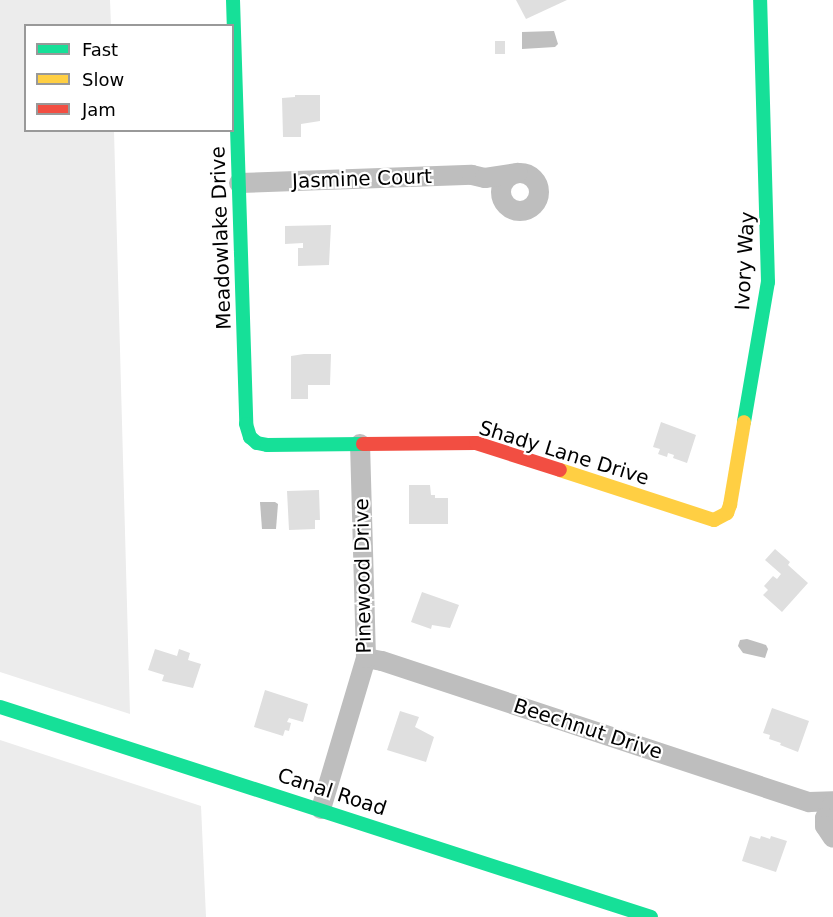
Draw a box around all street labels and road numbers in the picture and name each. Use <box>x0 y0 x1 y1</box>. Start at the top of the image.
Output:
street label: Meadowlake Drive <box>206 146 236 330</box>
street label: Jasmine Court <box>292 165 432 193</box>
street label: Ivory Way <box>730 211 760 311</box>
street label: Shady Lane Drive <box>476 416 652 490</box>
street label: Pinewood Drive <box>350 498 376 654</box>
street label: Beechnut Drive <box>511 694 665 764</box>
street label: Canal Road <box>274 763 390 821</box>

